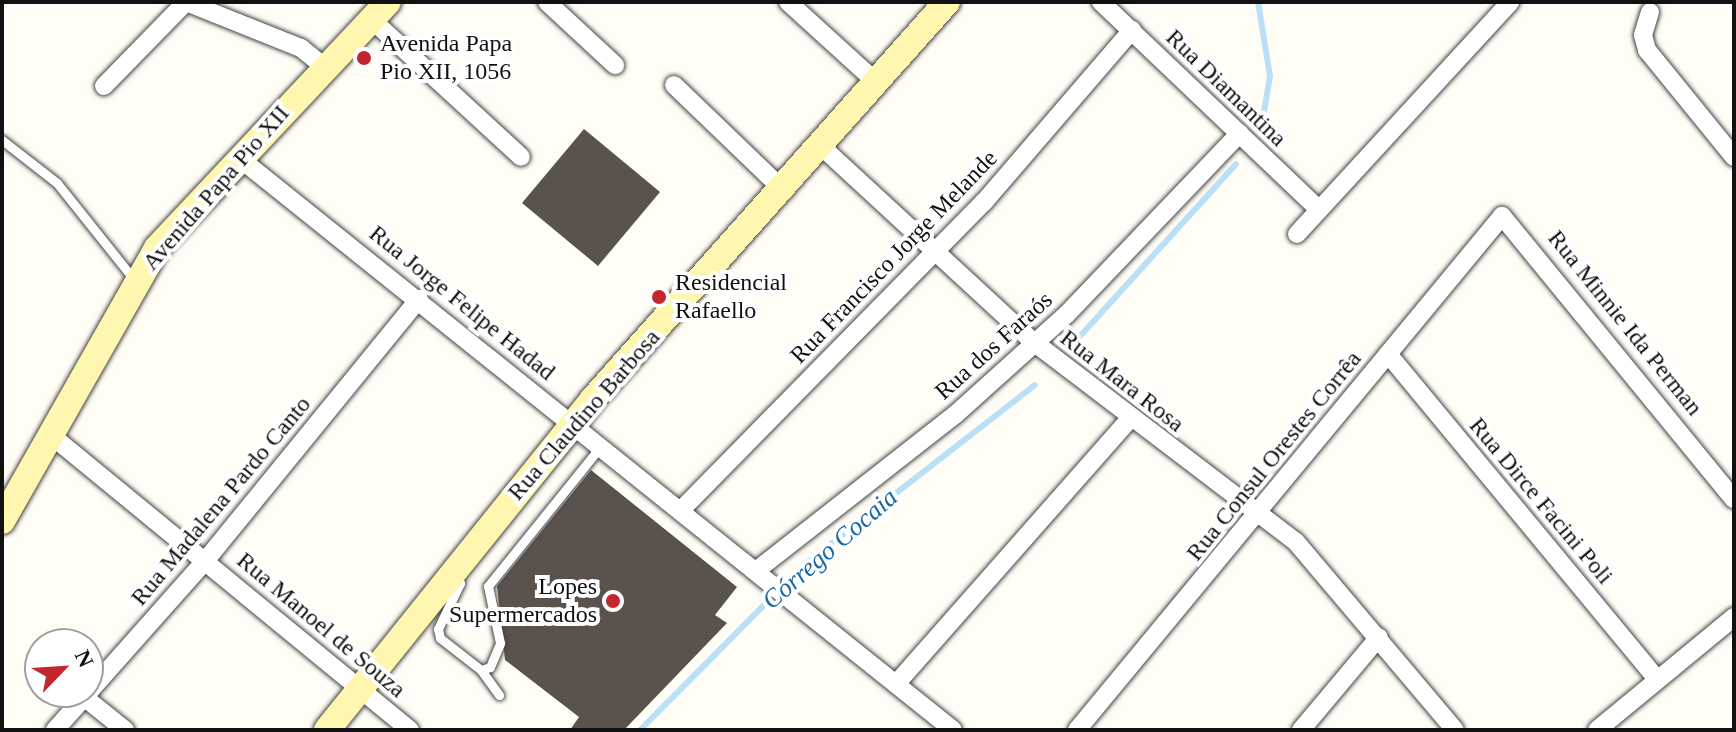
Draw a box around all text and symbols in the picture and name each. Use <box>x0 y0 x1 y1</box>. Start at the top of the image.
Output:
street label: Rua Diamantina <box>1160 23 1292 153</box>
place label: Avenida Papa Pio XII, 1056 <box>380 30 512 86</box>
marker: Avenida Papa Pio XII, 1056 <box>355 49 373 67</box>
street label: Avenida Papa Pio XII <box>136 99 296 277</box>
street label: Rua Francisco Jorge Melande <box>784 144 1004 370</box>
street label: Rua Jorge Felipe Hadad <box>363 219 561 387</box>
street label: Rua Minnie Ida Perman <box>1541 225 1709 421</box>
place label: Residencial Rafaello <box>675 269 787 325</box>
street label: Rua dos Faraós <box>929 286 1059 406</box>
marker: Residencial Rafaello <box>650 288 668 306</box>
street label: Rua Claudino Barbosa <box>502 324 666 506</box>
street label: Rua Mara Rosa <box>1054 324 1190 438</box>
street label: Rua Consul Orestes Corrêa <box>1180 345 1368 567</box>
street label: Rua Madalena Pardo Canto <box>125 390 317 612</box>
street label: Rua Dirce Facini Poli <box>1463 412 1619 590</box>
water label: Córrego Cocaia <box>756 482 904 616</box>
street label: Rua Manoel de Souza <box>231 546 411 704</box>
place label: Lopes Supermercados <box>449 573 597 629</box>
marker: Lopes Supermercados <box>604 592 622 610</box>
north arrow <box>24 628 104 708</box>
text: N <box>70 646 99 671</box>

